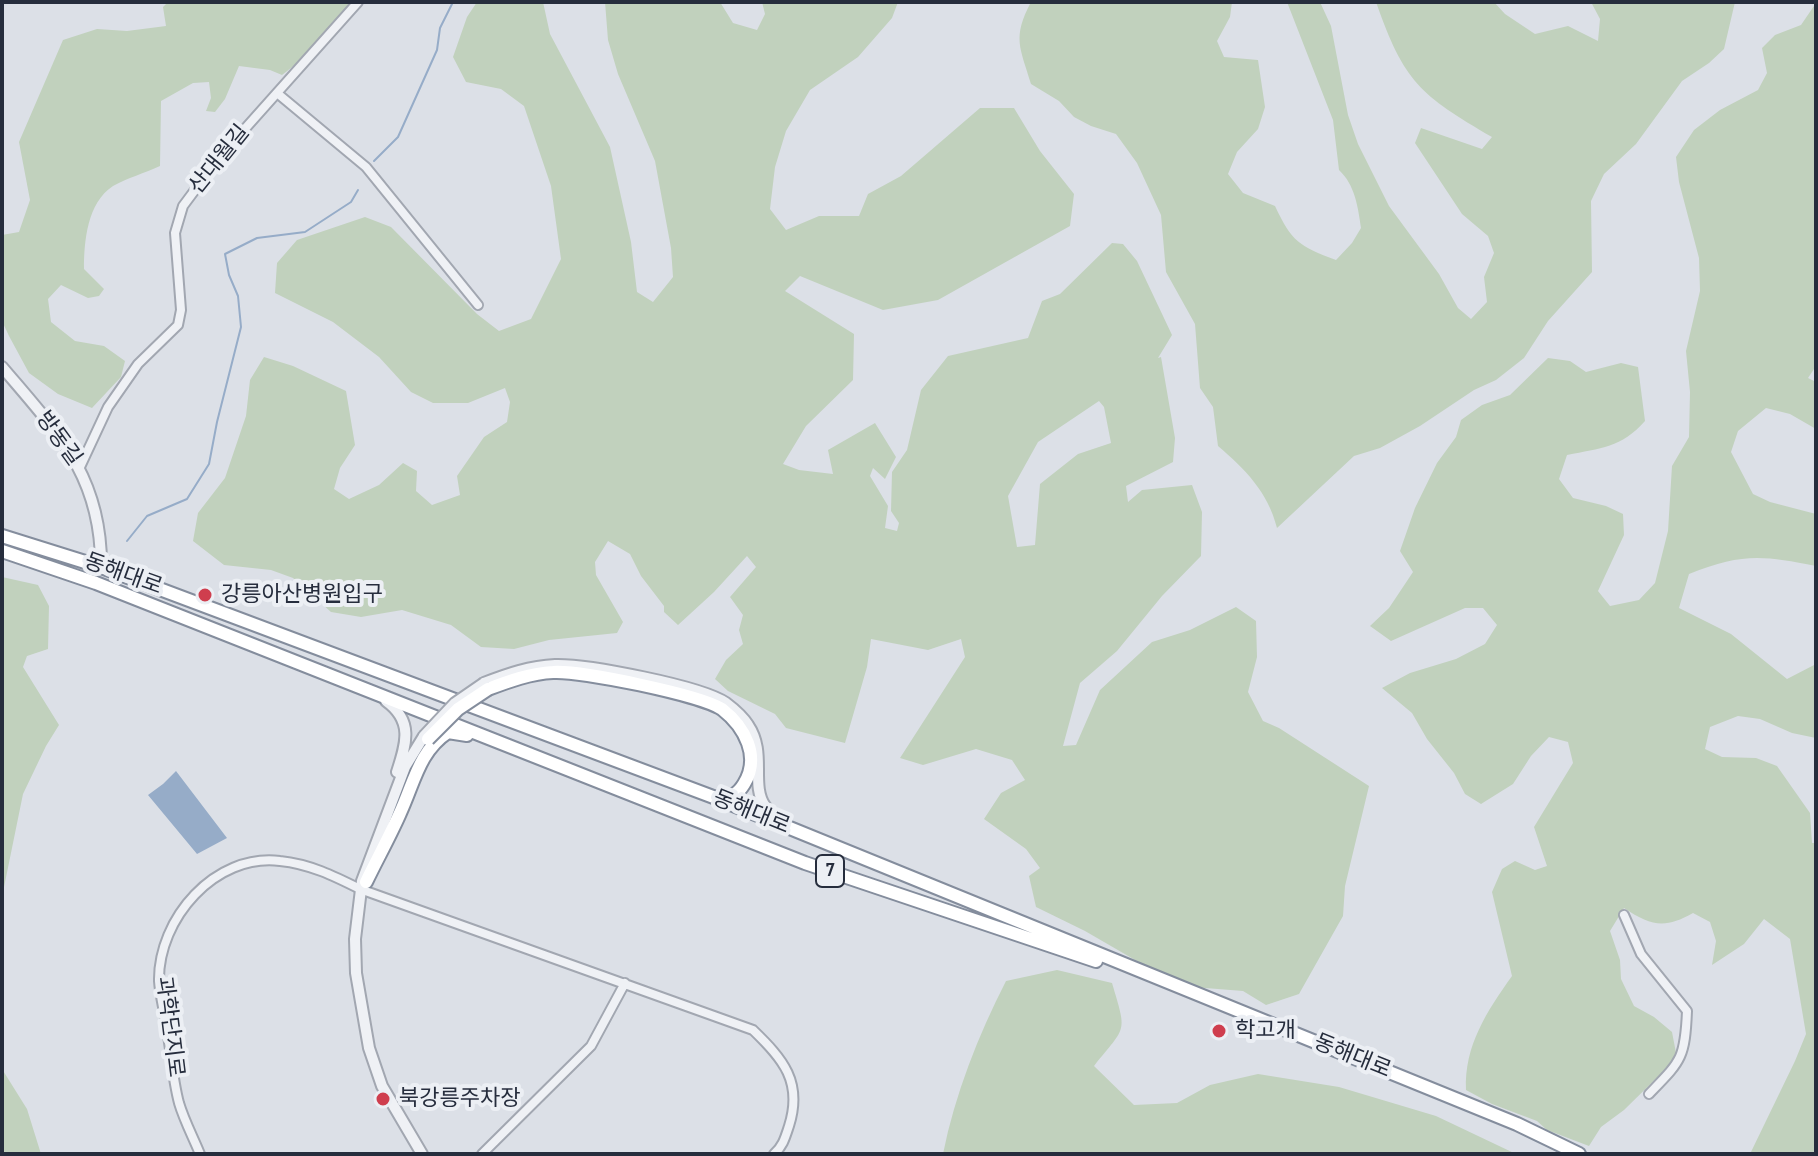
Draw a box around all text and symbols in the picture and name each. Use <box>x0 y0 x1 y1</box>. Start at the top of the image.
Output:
street label: 산대월길 <box>184 120 256 200</box>
street label: 방동길 <box>29 407 87 471</box>
street label: 동해대로 <box>80 549 166 601</box>
place label: 강릉아산병원입구 <box>221 582 383 608</box>
marker: 강릉아산병원입구 <box>196 586 214 604</box>
street label: 동해대로 <box>709 786 793 840</box>
road number: 7 <box>816 855 844 887</box>
street label: 과학단지로 <box>150 975 188 1079</box>
place label: 학고개 <box>1235 1018 1296 1044</box>
marker: 학고개 <box>1210 1022 1228 1040</box>
street label: 동해대로 <box>1310 1030 1394 1084</box>
place label: 북강릉주차장 <box>399 1086 520 1112</box>
marker: 북강릉주차장 <box>374 1090 392 1108</box>

